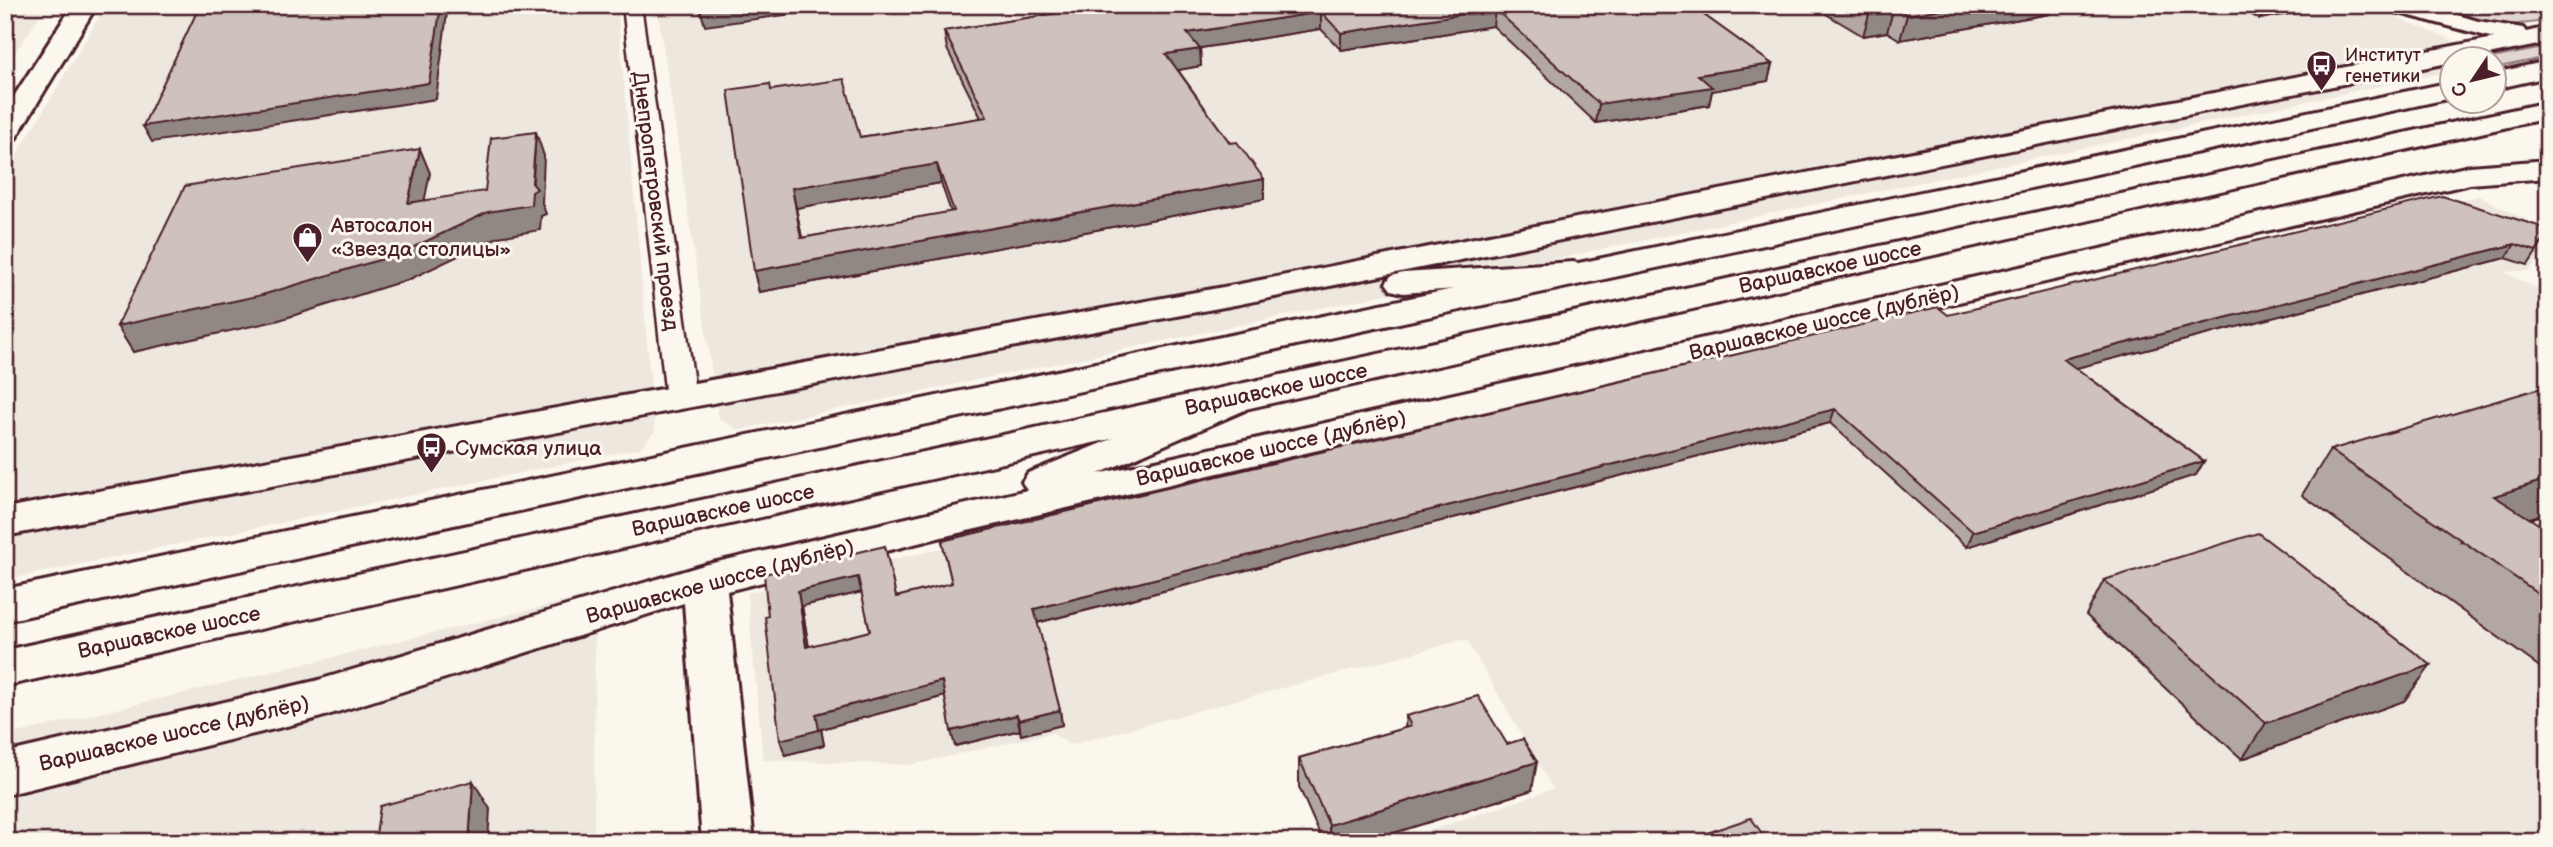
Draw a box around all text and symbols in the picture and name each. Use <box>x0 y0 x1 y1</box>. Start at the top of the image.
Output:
place label: Институт генетики <box>2345 45 2421 87</box>
north arrow <box>2438 46 2508 116</box>
bus stop icon: Институт генетики <box>2305 48 2339 92</box>
street label: Днепропетровский проезд <box>627 70 684 332</box>
text: С <box>2447 77 2474 101</box>
place label: Автосалон «Звезда столицы» <box>330 213 511 262</box>
shop icon: Автосалон «Звезда столицы» <box>291 220 325 264</box>
street label: Варшавское шоссе <box>1736 236 1924 299</box>
street label: Варшавское шоссе (дублёр) <box>1687 279 1962 366</box>
street label: Варшавское шоссе <box>1182 358 1370 421</box>
street label: Варшавское шоссе (дублёр) <box>1134 405 1409 492</box>
bus stop icon: Сумская улица <box>415 431 449 475</box>
place label: Сумская улица <box>455 436 602 461</box>
street label: Варшавское шоссе <box>629 479 817 542</box>
street label: Варшавское шоссе (дублёр) <box>583 534 857 629</box>
street label: Варшавское шоссе <box>75 601 263 664</box>
street label: Варшавское шоссе (дублёр) <box>37 690 312 777</box>

